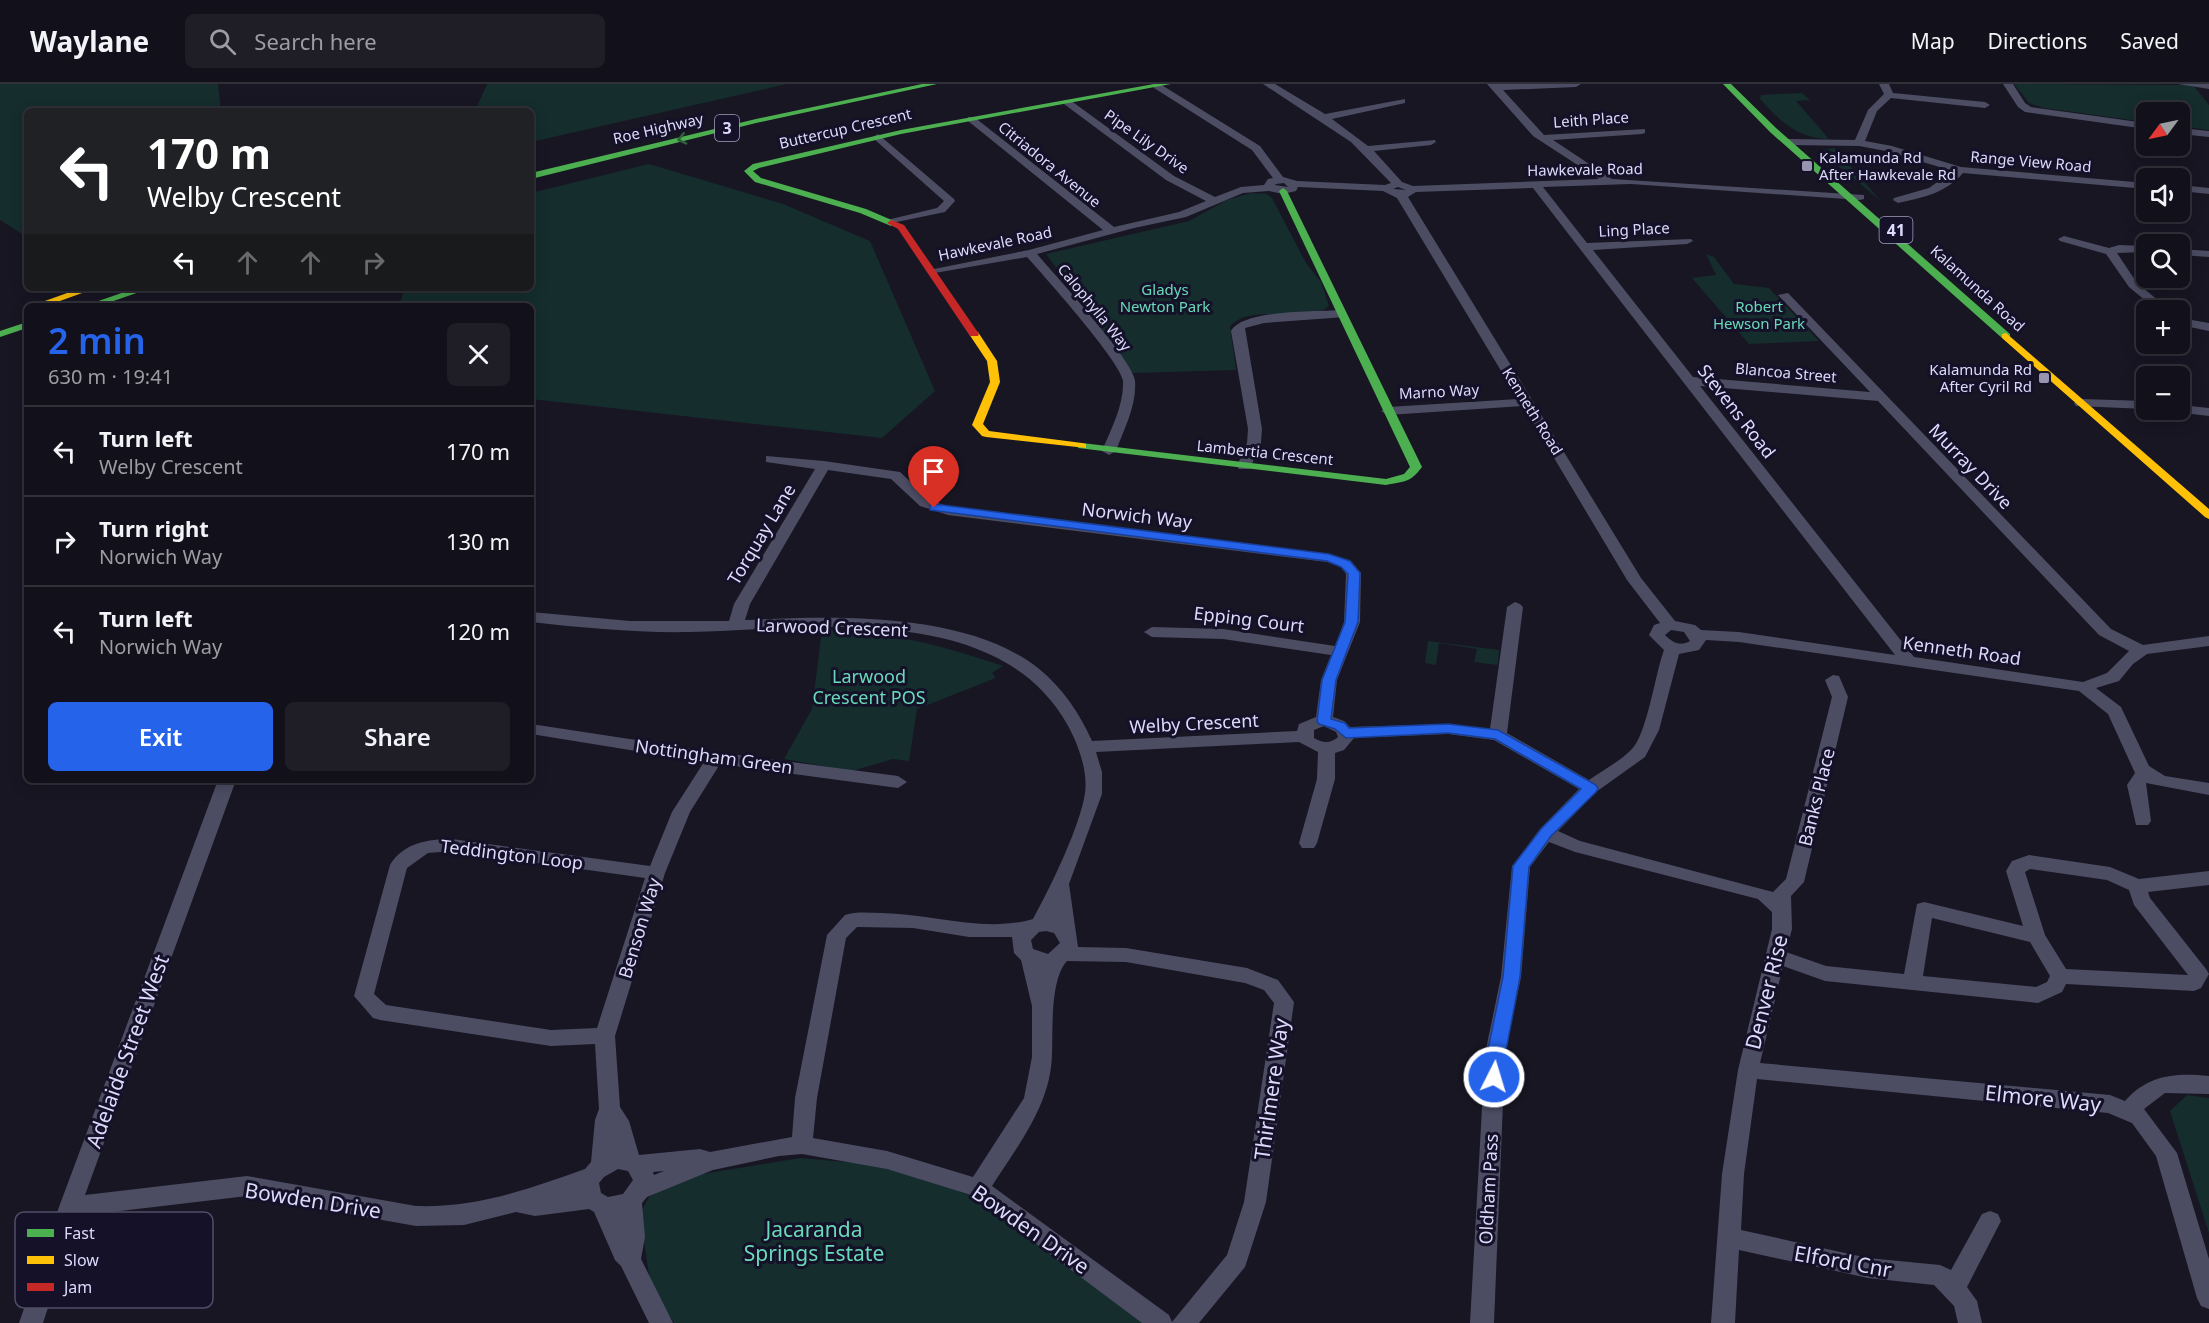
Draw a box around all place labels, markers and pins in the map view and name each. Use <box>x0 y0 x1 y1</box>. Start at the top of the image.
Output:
place label: Kalamunda Rd After Hawkevale Rd <box>1819 147 1956 184</box>
marker: Kalamunda Rd After Hawkevale Rd <box>1800 159 1814 173</box>
place label: Kalamunda Rd After Cyril Rd <box>1929 359 2032 396</box>
marker: Kalamunda Rd After Cyril Rd <box>2037 371 2051 385</box>
pin <box>908 446 959 508</box>

